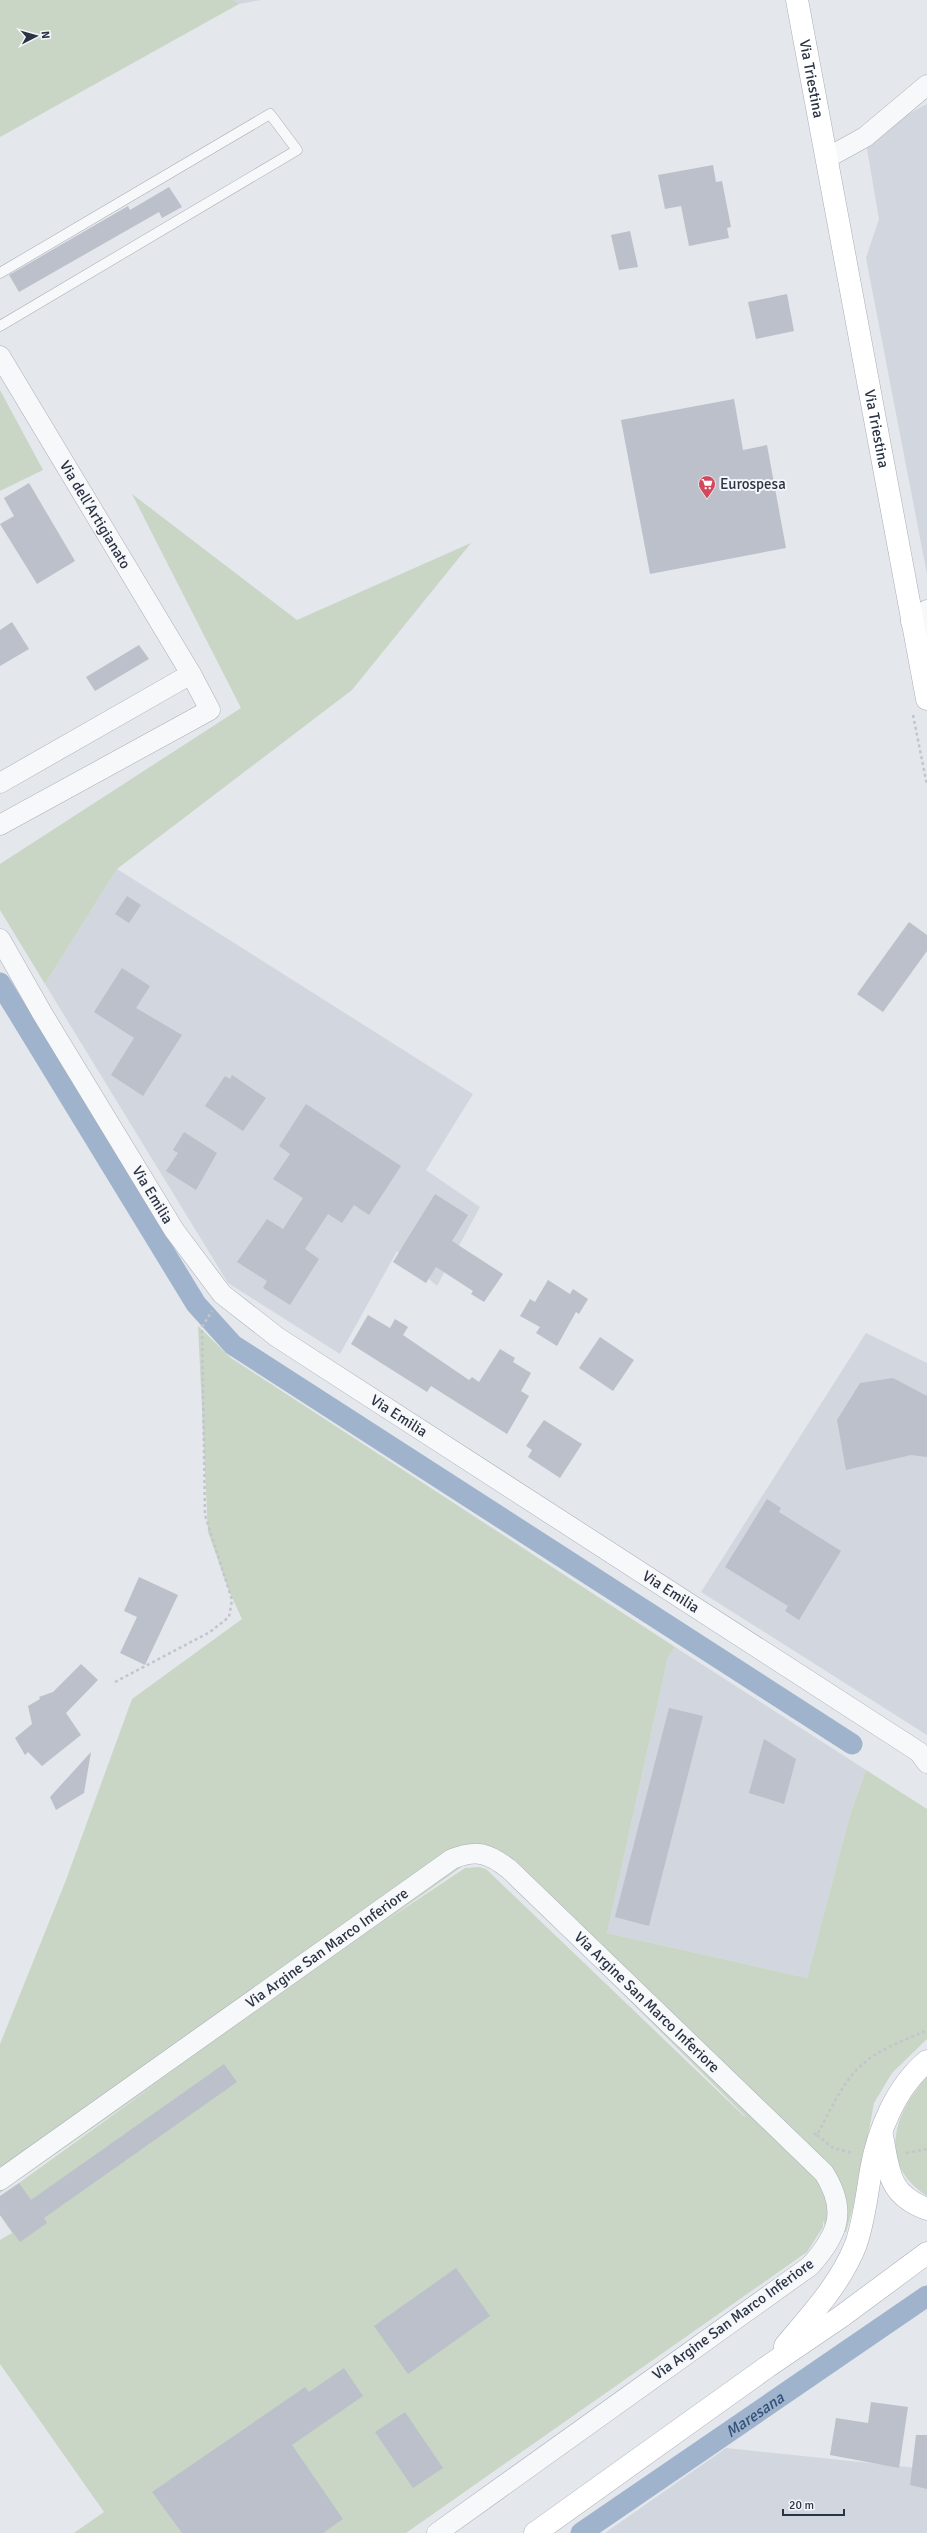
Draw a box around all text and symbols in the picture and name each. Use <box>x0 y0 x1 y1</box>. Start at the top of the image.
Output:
north arrow <box>16 16 56 56</box>
text: N <box>39 31 52 39</box>
street label: Via Triestina <box>796 38 828 119</box>
street label: Via Triestina <box>861 388 893 469</box>
street label: Via dell'Artigianato <box>56 457 135 572</box>
supermarket icon: Eurospesa <box>697 474 717 499</box>
place label: Eurospesa <box>720 475 786 493</box>
street label: Via Emilia <box>128 1163 177 1227</box>
street label: Via Emilia <box>367 1391 431 1441</box>
street label: Via Emilia <box>639 1567 703 1617</box>
street label: Via Argine San Marco Inferiore <box>242 1884 412 2012</box>
street label: Via Argine San Marco Inferiore <box>571 1928 723 2076</box>
street label: Via Argine San Marco Inferiore <box>649 2254 817 2384</box>
water label: Maresana <box>722 2388 789 2442</box>
scale bar <box>783 2491 844 2517</box>
text: 20 m <box>789 2498 814 2513</box>

